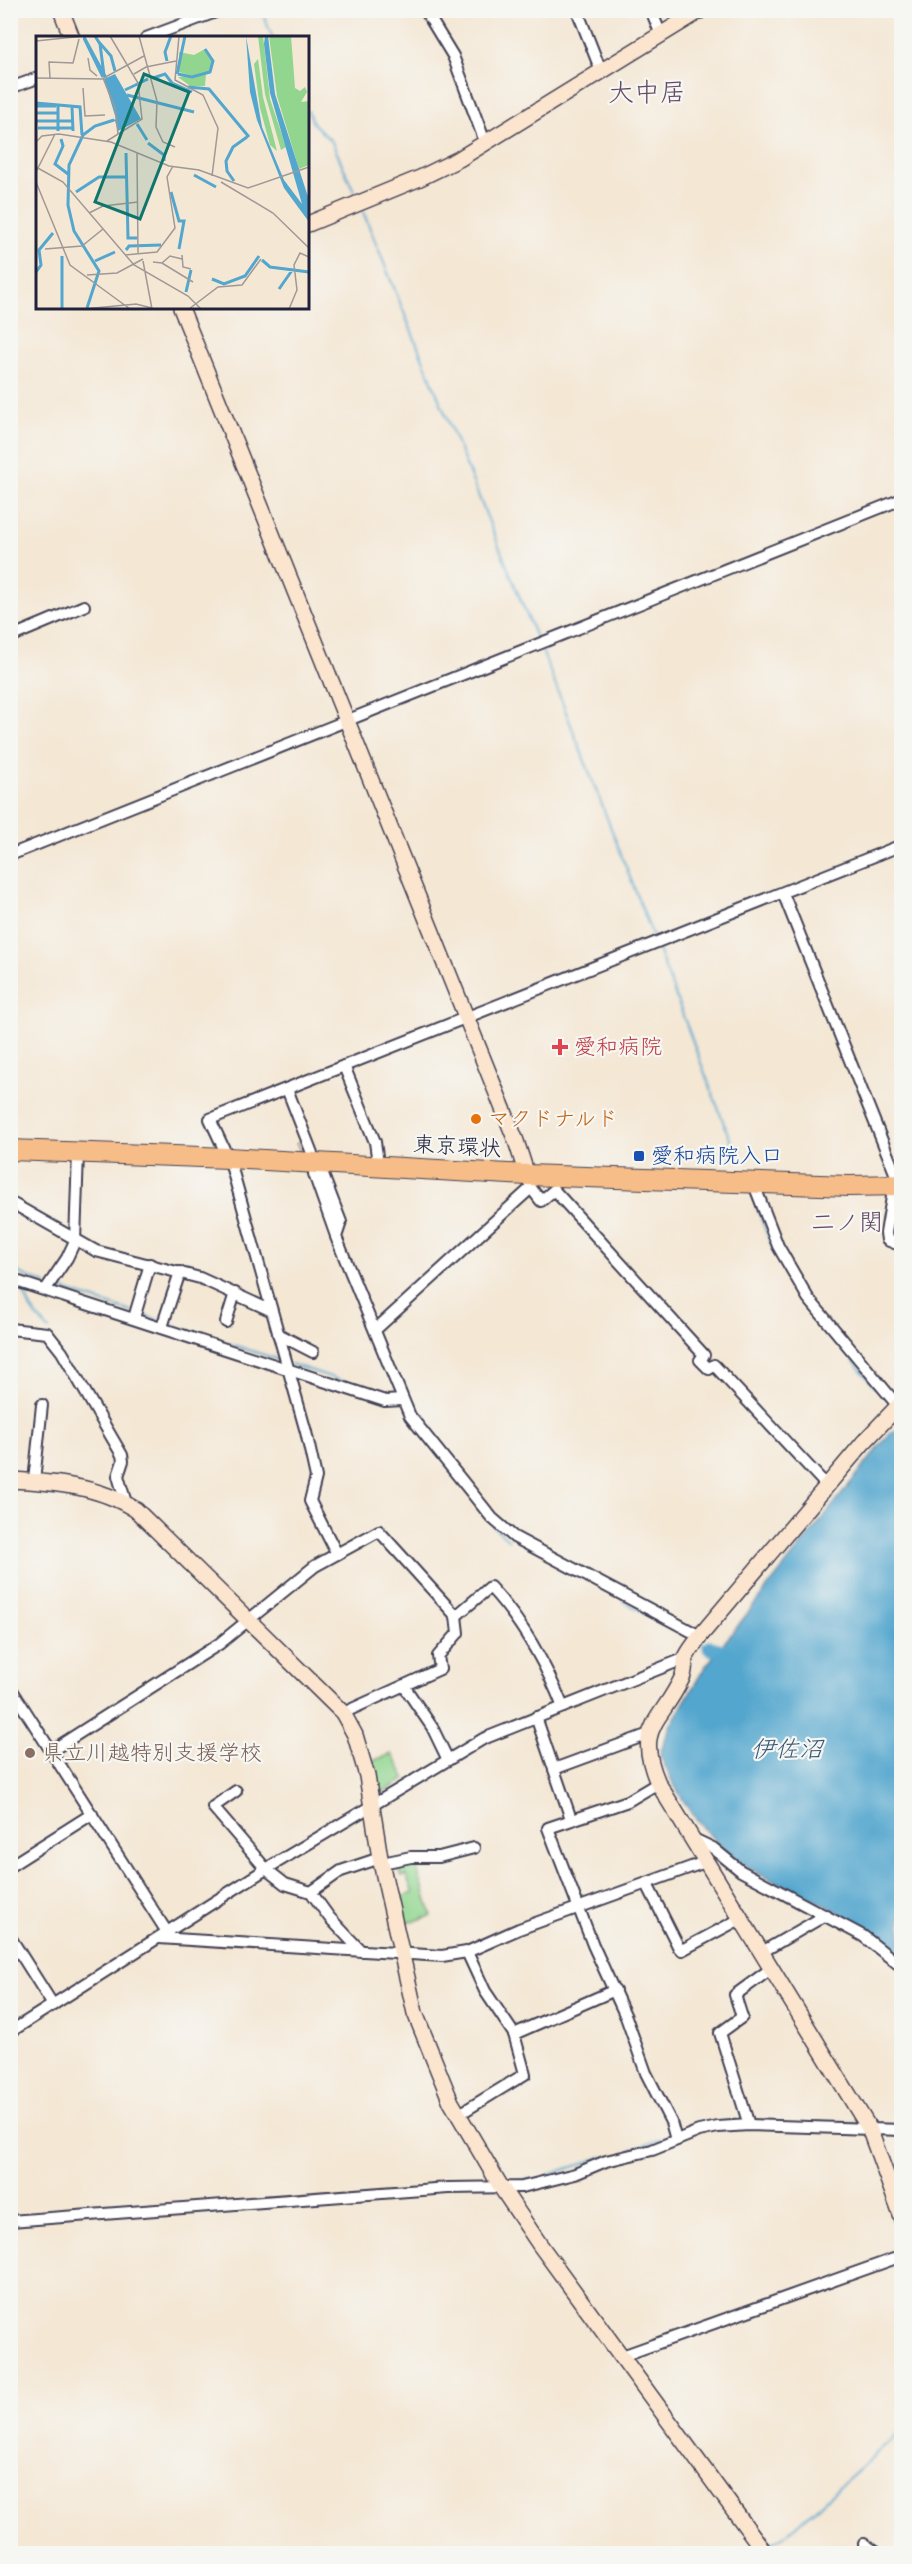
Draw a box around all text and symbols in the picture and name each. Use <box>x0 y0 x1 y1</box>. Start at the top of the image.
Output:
inset map <box>36 36 309 309</box>
district label: 大中居 <box>608 75 686 111</box>
place label: 愛和病院 <box>574 1032 662 1063</box>
marker: 愛和病院 <box>551 1038 569 1056</box>
place label: マクドナルド <box>488 1104 618 1135</box>
marker: マクドナルド <box>469 1112 483 1126</box>
street label: 東京環状 <box>412 1129 502 1165</box>
place label: 愛和病院入口 <box>651 1141 783 1172</box>
marker: 愛和病院入口 <box>632 1149 646 1163</box>
district label: 二ノ関 <box>811 1206 883 1240</box>
water label: 伊佐沼 <box>751 1733 825 1767</box>
place label: 県立川越特別支援学校 <box>42 1738 262 1769</box>
marker: 県立川越特別支援学校 <box>23 1746 37 1760</box>

